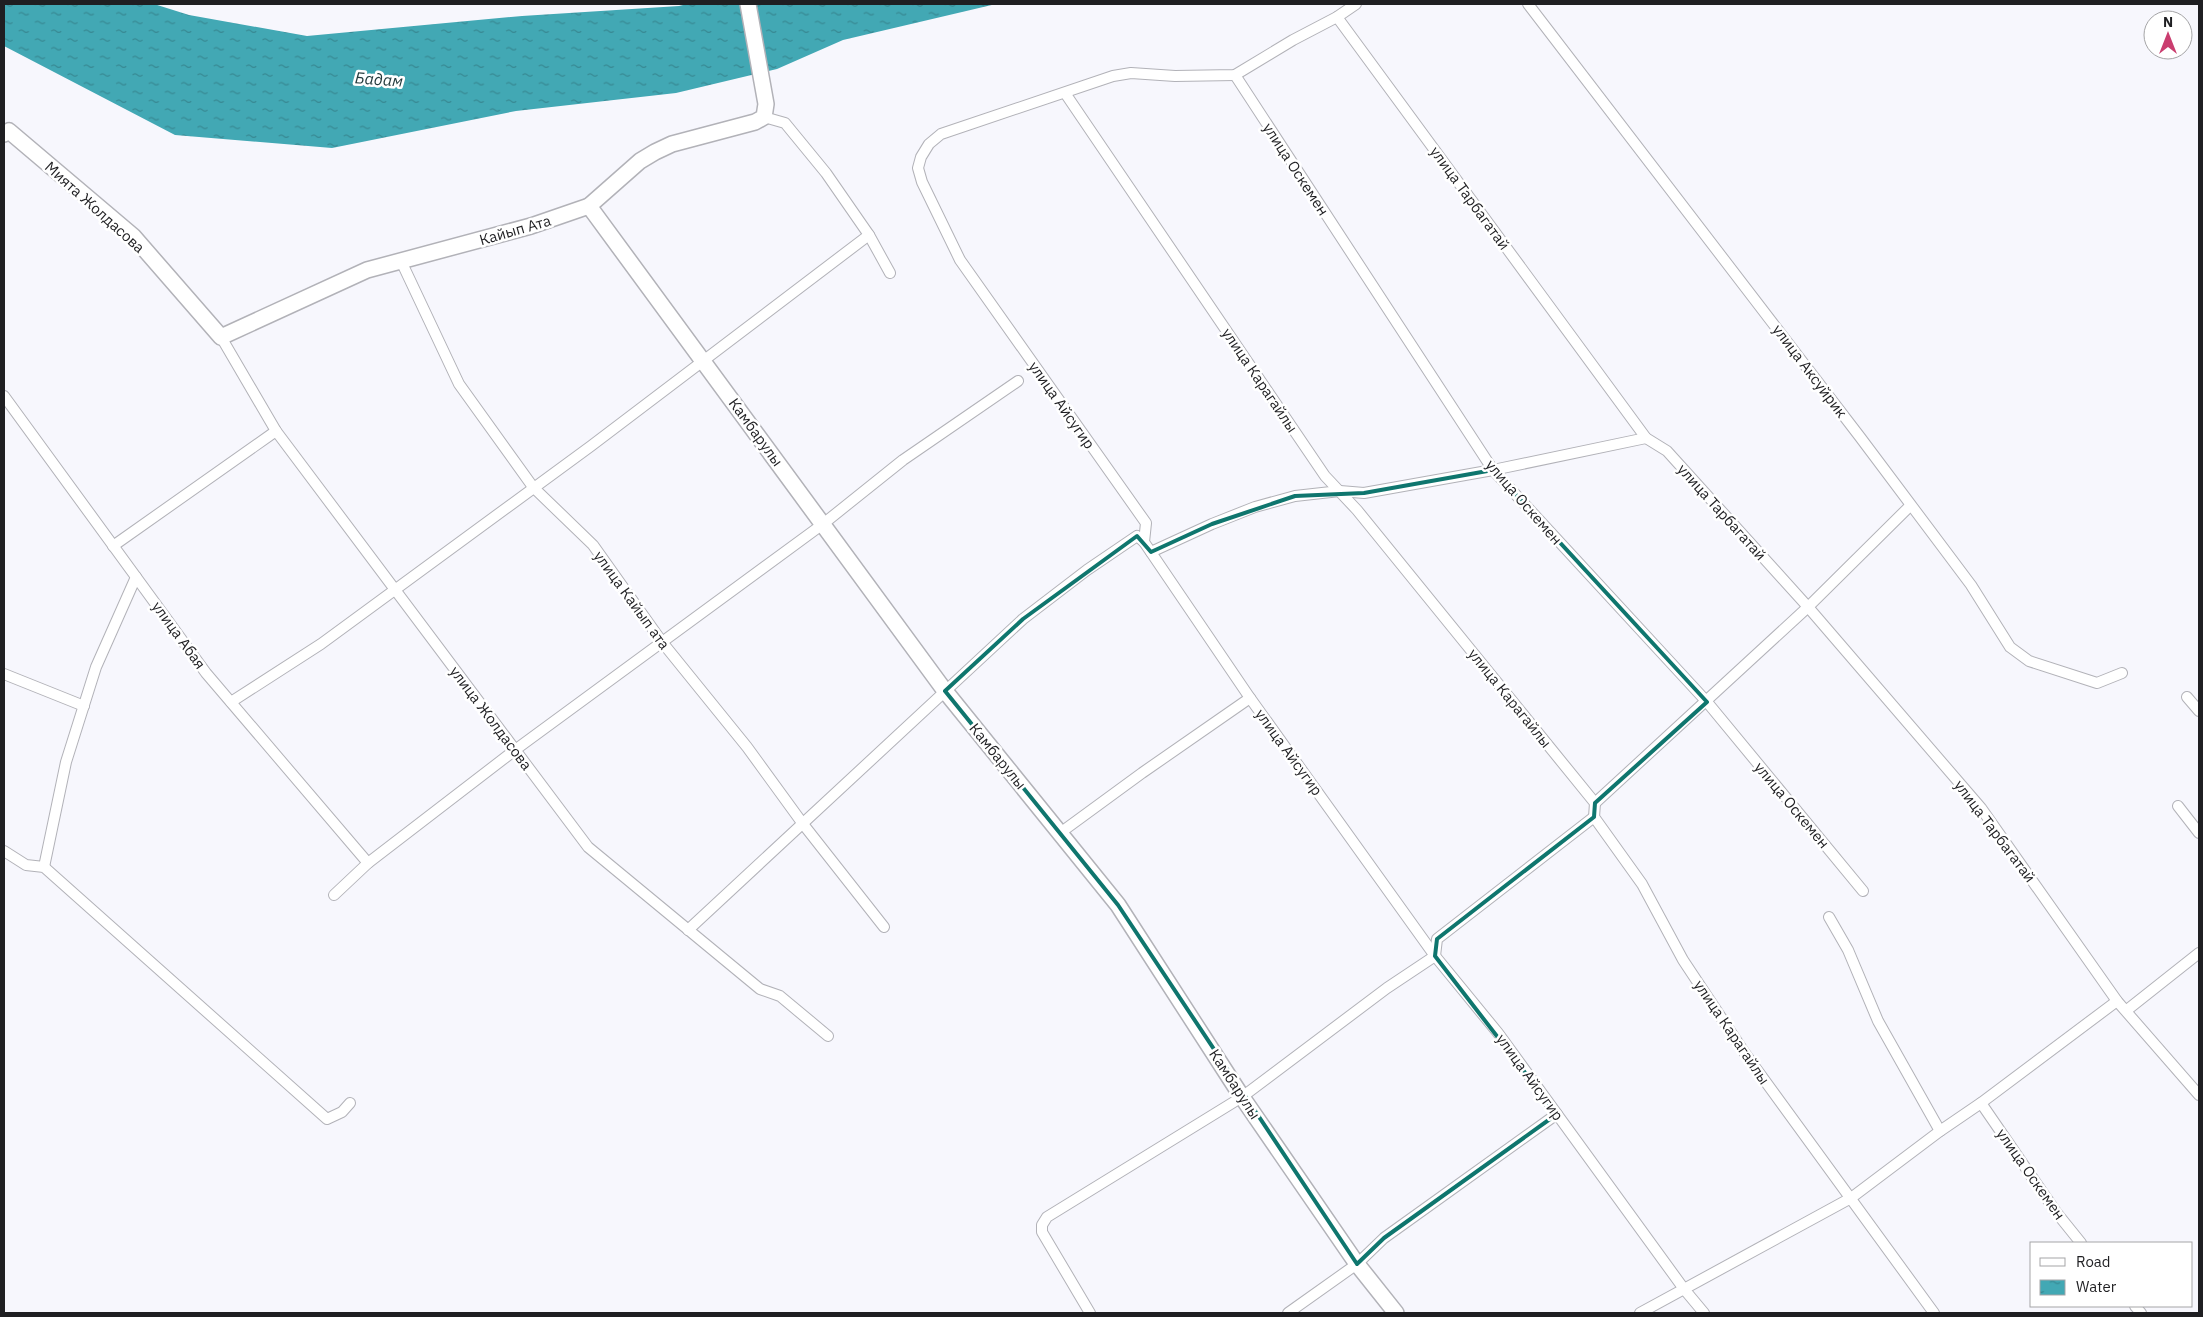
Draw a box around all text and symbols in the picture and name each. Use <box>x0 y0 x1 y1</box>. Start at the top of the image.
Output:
north arrow <box>2143 10 2193 60</box>
text: N <box>2163 13 2173 31</box>
water label: Бадам <box>354 67 404 91</box>
street label: улица Оскемен <box>1259 119 1333 219</box>
street label: улица Тарбагатай <box>1426 142 1514 254</box>
street label: Мията Жолдасова <box>41 157 149 257</box>
street label: Кайып Ата <box>477 211 553 249</box>
street label: улица Аксуйрик <box>1769 320 1851 422</box>
street label: улица Карагайлы <box>1218 324 1302 436</box>
street label: улица Айсугир <box>1025 358 1099 452</box>
street label: Камбарулы <box>725 394 787 470</box>
street label: улица Оскемен <box>1482 455 1566 549</box>
street label: улица Тарбагатай <box>1674 460 1770 564</box>
street label: улица Кайып ата <box>590 547 674 653</box>
street label: улица Абая <box>148 597 210 673</box>
street label: улица Карагайлы <box>1464 645 1556 751</box>
street label: улица Жолдасова <box>446 662 536 774</box>
street label: улица Айсугир <box>1251 705 1327 799</box>
street label: Камбарулы <box>965 719 1031 793</box>
street label: улица Оскемен <box>1750 758 1834 852</box>
street label: улица Тарбагатай <box>1950 776 2040 886</box>
street label: улица Карагайлы <box>1690 976 1774 1088</box>
street label: улица Айсугир <box>1492 1030 1568 1124</box>
street label: Камбарулы <box>1205 1045 1265 1123</box>
street label: улица Оскемен <box>1993 1125 2069 1223</box>
legend <box>2030 1242 2193 1307</box>
text: Road <box>2076 1252 2111 1271</box>
text: Water <box>2076 1277 2117 1296</box>

